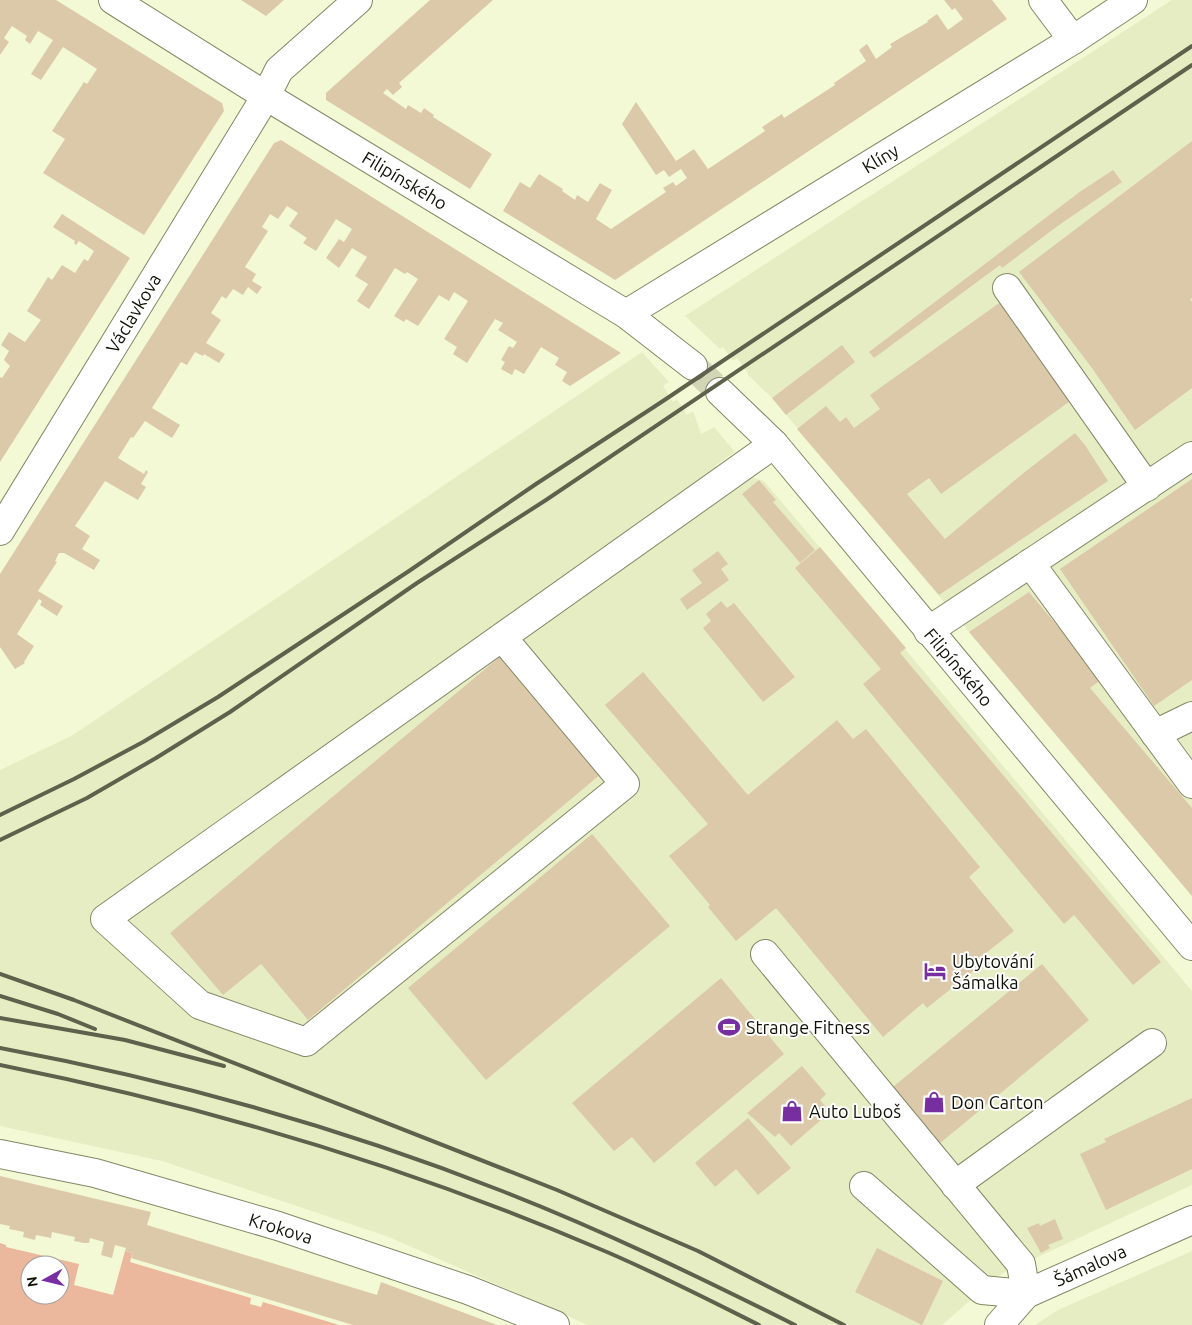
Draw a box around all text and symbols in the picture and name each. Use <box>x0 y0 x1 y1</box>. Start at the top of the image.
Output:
street label: Klíny <box>858 139 902 177</box>
street label: Filipínského <box>359 147 451 213</box>
street label: Václavkova <box>102 270 164 356</box>
street label: Filipínského <box>921 624 997 710</box>
place label: Ubytování Šámalka <box>952 951 1034 992</box>
hotel icon: Ubytování Šámalka <box>922 958 948 984</box>
sports icon: Strange Fitness <box>716 1014 742 1040</box>
place label: Strange Fitness <box>746 1017 870 1037</box>
shop icon: Don Carton <box>921 1089 947 1115</box>
place label: Don Carton <box>951 1092 1044 1112</box>
shop icon: Auto Luboš <box>779 1098 805 1124</box>
place label: Auto Luboš <box>809 1101 901 1121</box>
street label: Krokova <box>247 1209 315 1247</box>
street label: Šámalova <box>1050 1239 1129 1290</box>
north arrow <box>20 1255 70 1305</box>
text: N <box>23 1276 41 1288</box>

